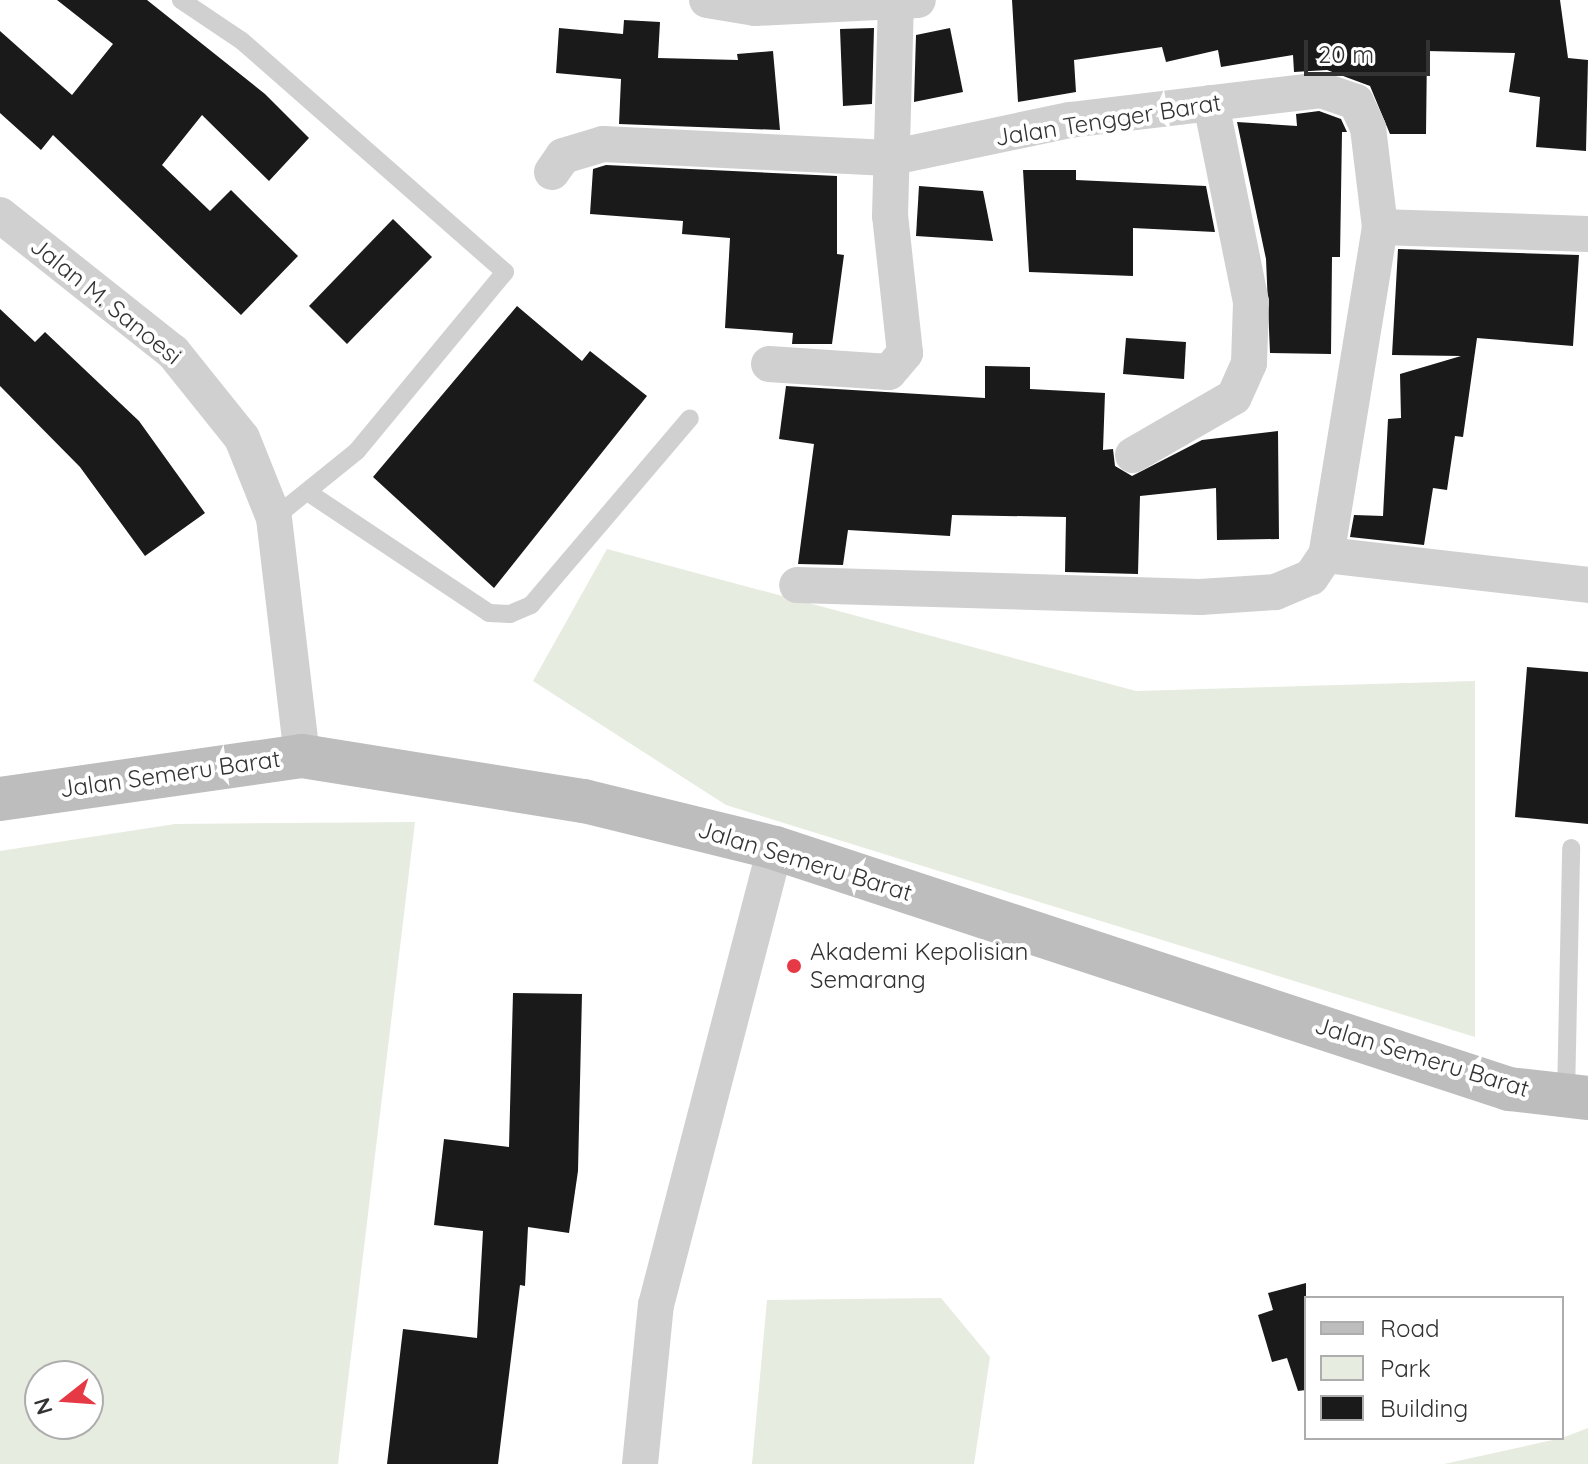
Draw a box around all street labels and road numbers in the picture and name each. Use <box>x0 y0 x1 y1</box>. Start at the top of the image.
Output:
street label: Jalan Tengger Barat <box>993 88 1223 152</box>
street label: Jalan M. Sanoesi <box>25 231 187 371</box>
street label: Jalan Semeru Barat <box>58 744 282 804</box>
street label: Jalan Semeru Barat <box>694 815 916 907</box>
street label: Jalan Semeru Barat <box>1311 1011 1533 1103</box>

